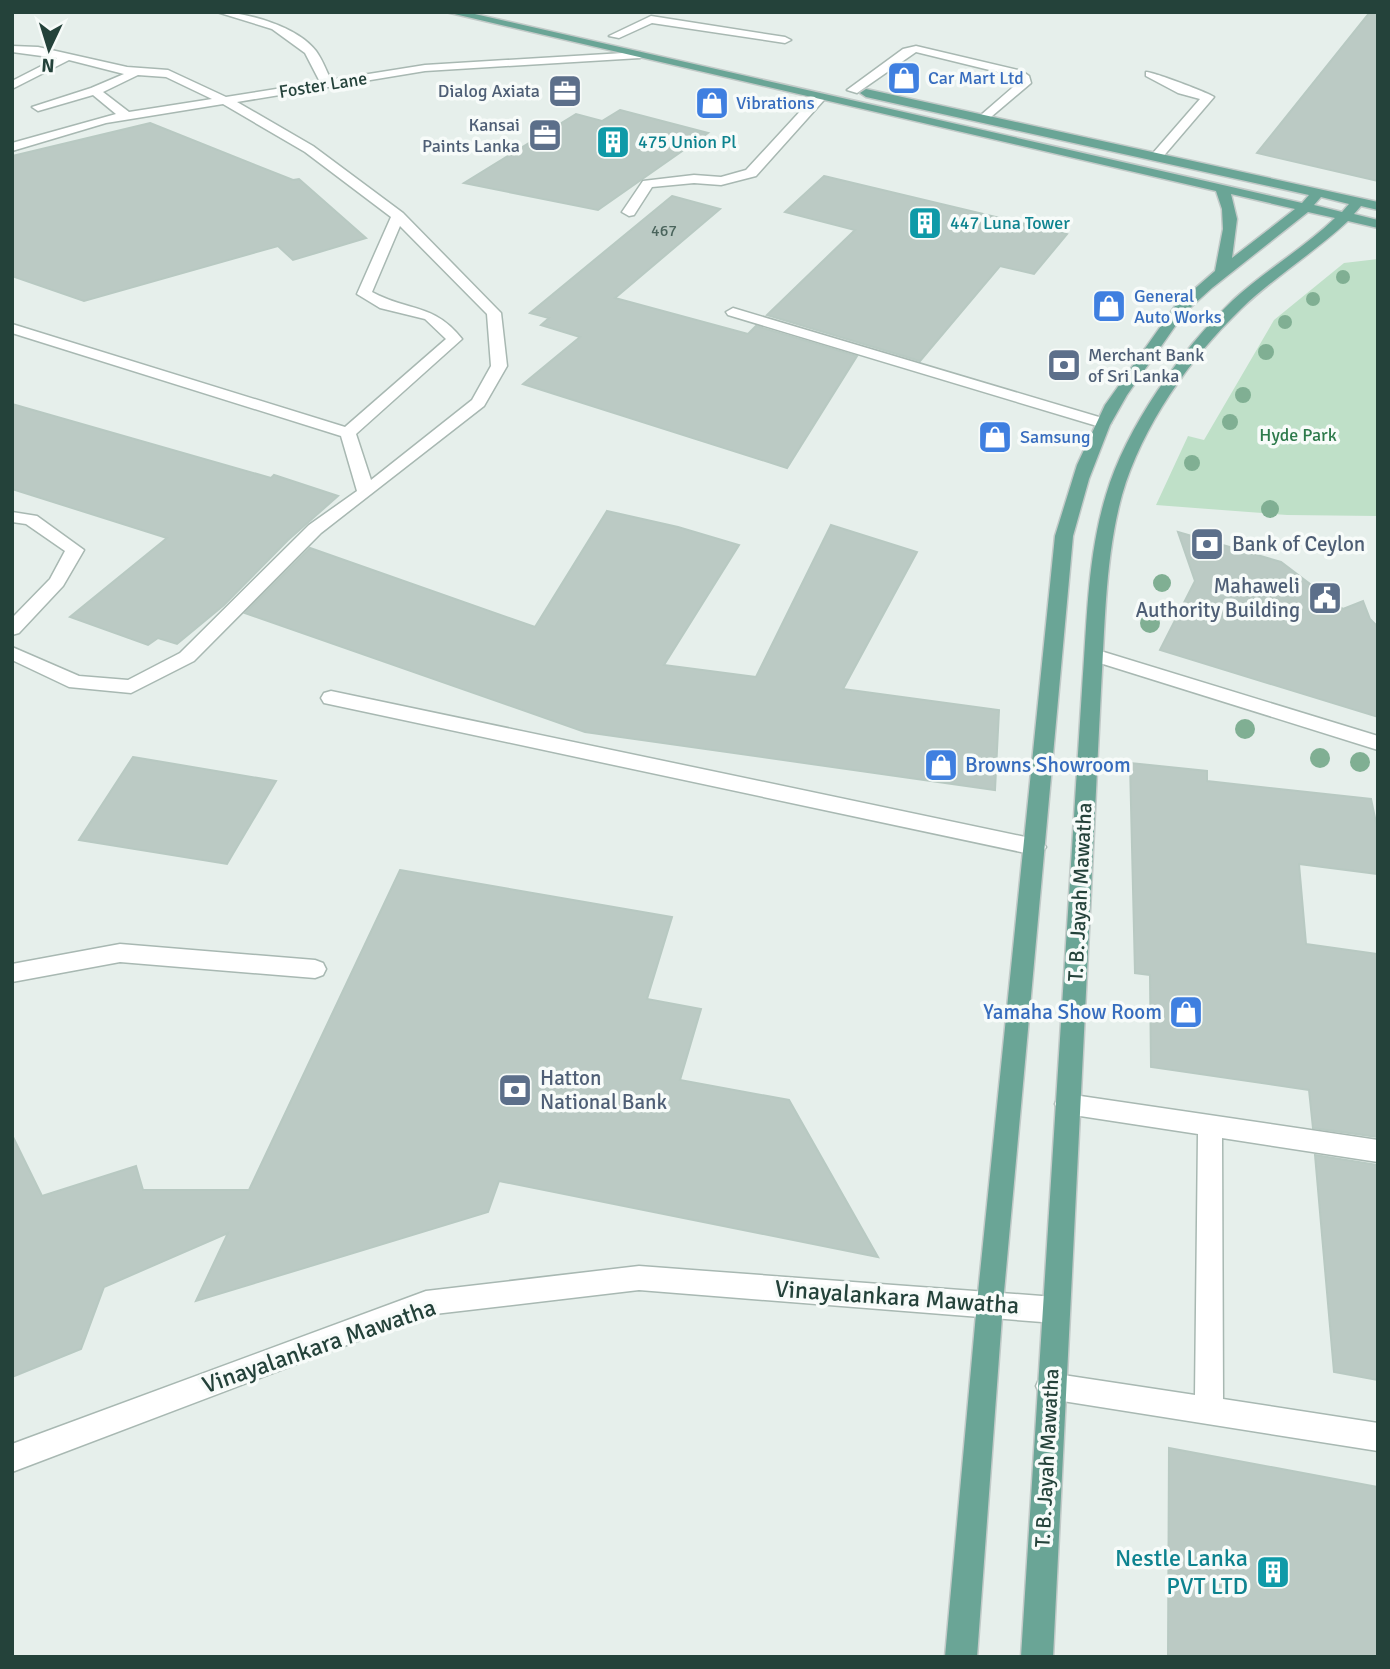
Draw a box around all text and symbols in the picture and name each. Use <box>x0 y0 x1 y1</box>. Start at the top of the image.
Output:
north arrow <box>14 14 84 84</box>
text: N <box>40 53 55 77</box>
shop icon: Car Mart Ltd <box>885 59 923 97</box>
street label: Foster Lane <box>277 67 369 103</box>
place label: Car Mart Ltd <box>928 67 1024 89</box>
office icon: Dialog Axiata <box>546 72 584 110</box>
place label: Dialog Axiata <box>438 80 540 102</box>
shop icon: Vibrations <box>693 84 731 122</box>
place label: Vibrations <box>736 92 815 114</box>
place label: Kansai Paints Lanka <box>422 114 520 157</box>
office icon: Kansai Paints Lanka <box>526 116 564 154</box>
building icon: 475 Union Pl <box>594 123 632 161</box>
place label: 475 Union Pl <box>638 131 737 153</box>
building icon: 447 Luna Tower <box>906 204 944 242</box>
place label: 447 Luna Tower <box>950 212 1070 234</box>
house number: 467 <box>651 221 677 241</box>
place label: General Auto Works <box>1134 285 1222 328</box>
shop icon: General Auto Works <box>1090 287 1128 325</box>
place label: Merchant Bank of Sri Lanka <box>1088 344 1204 387</box>
bank icon: Merchant Bank of Sri Lanka <box>1045 346 1083 384</box>
shop icon: Samsung <box>976 418 1014 456</box>
park label: Hyde Park <box>1259 424 1337 446</box>
place label: Samsung <box>1020 426 1091 448</box>
bank icon: Bank of Ceylon <box>1188 525 1226 563</box>
place label: Bank of Ceylon <box>1232 531 1365 557</box>
place label: Mahaweli Authority Building <box>1136 573 1300 623</box>
public building icon: Mahaweli Authority Building <box>1306 579 1344 617</box>
shop icon: Browns Showroom <box>922 746 960 784</box>
place label: Browns Showroom <box>965 752 1131 778</box>
street label: T. B. Jayah Mawatha <box>1062 802 1098 982</box>
shop icon: Yamaha Show Room <box>1167 993 1205 1031</box>
place label: Yamaha Show Room <box>983 999 1162 1025</box>
place label: Hatton National Bank <box>540 1065 668 1115</box>
bank icon: Hatton National Bank <box>496 1071 534 1109</box>
street label: Vinayalankara Mawatha <box>774 1273 1020 1321</box>
street label: Vinayalankara Mawatha <box>198 1292 440 1400</box>
street label: T. B. Jayah Mawatha <box>1029 1368 1065 1548</box>
place label: Nestle Lanka PVT LTD <box>1115 1543 1248 1601</box>
building icon: Nestle Lanka PVT LTD <box>1254 1553 1292 1591</box>

